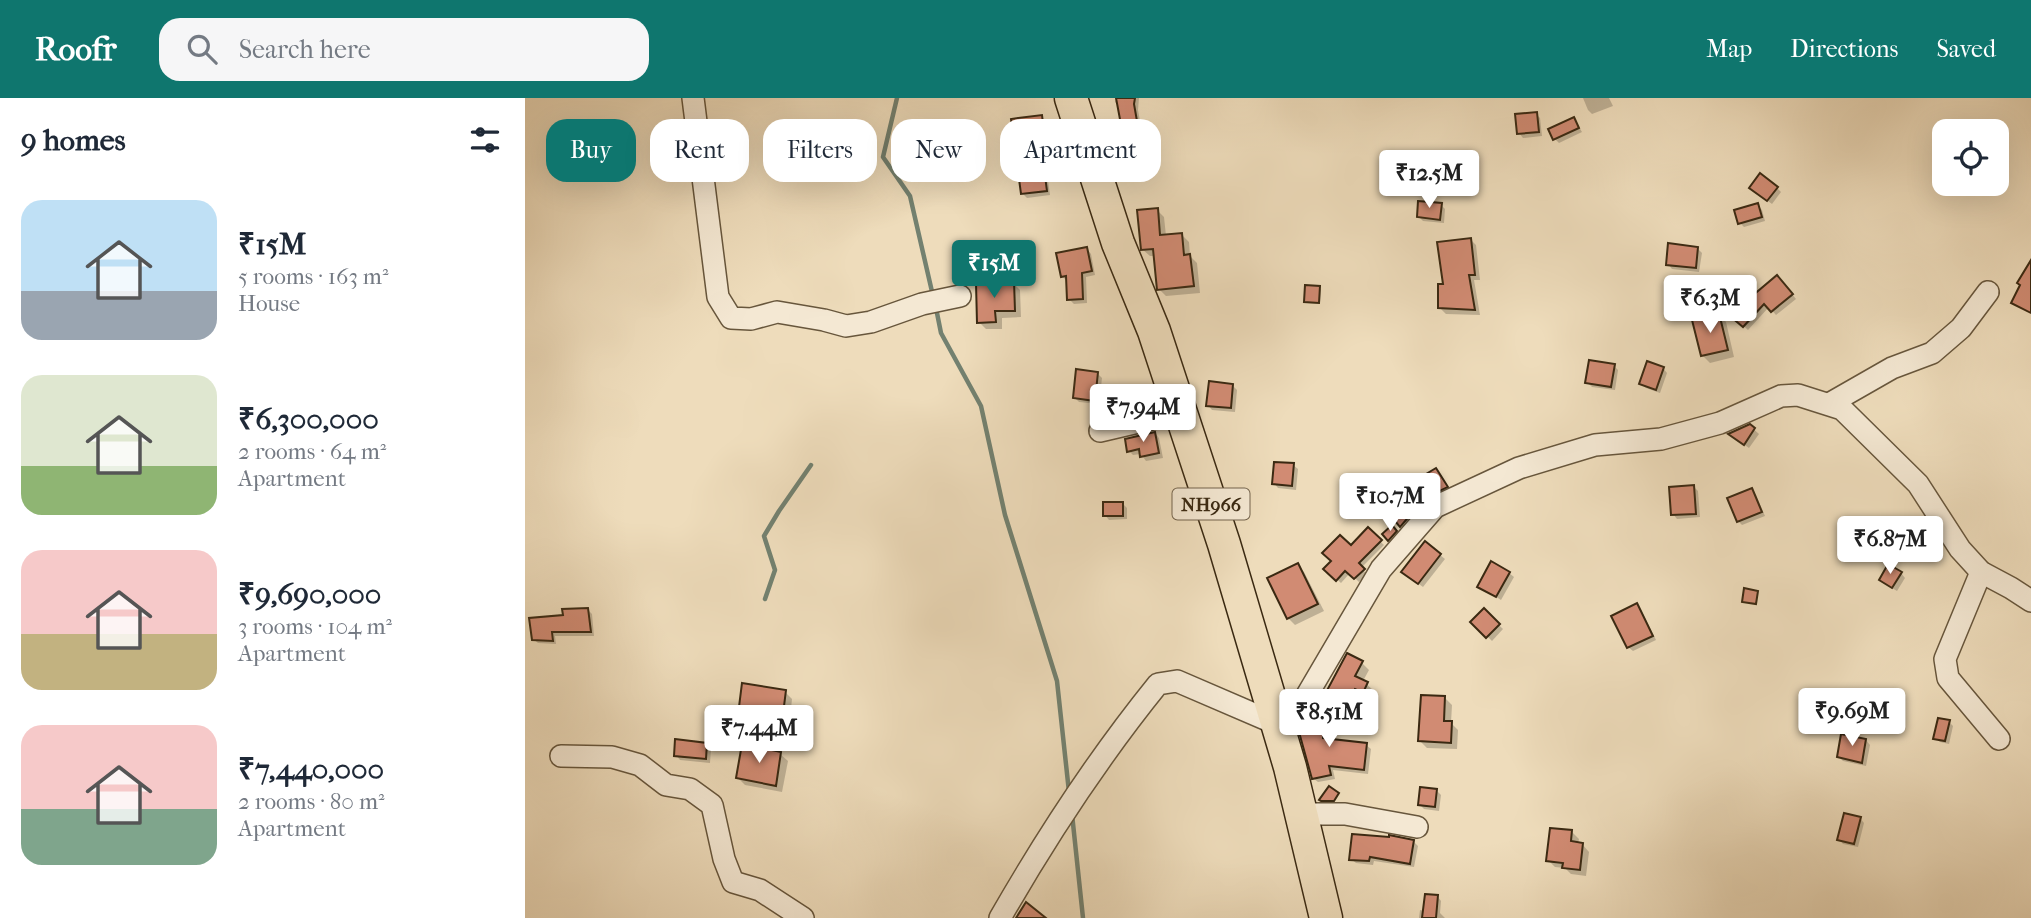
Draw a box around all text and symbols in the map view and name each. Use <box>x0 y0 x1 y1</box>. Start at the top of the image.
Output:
search box <box>159 18 649 81</box>
text: Roofr <box>35 30 117 69</box>
icon: search <box>183 30 221 68</box>
text: Search here <box>239 34 371 65</box>
text: Map <box>1706 35 1752 63</box>
text: Directions <box>1790 35 1898 63</box>
text: Saved <box>1936 35 1996 63</box>
chip: Buy <box>546 119 636 182</box>
chip: Rent <box>650 119 749 182</box>
chip: Filters <box>763 119 877 182</box>
chip: New <box>891 119 986 182</box>
chip: Apartment <box>1000 119 1161 182</box>
map controls <box>1932 119 2009 196</box>
button: locate <box>1932 119 2009 196</box>
icon: filters <box>466 121 504 159</box>
text: 9 homes <box>21 123 126 158</box>
pin: ₹12.5M <box>1372 150 1486 210</box>
text: ₹12.5M <box>1395 159 1463 186</box>
text: ₹15M <box>238 227 306 262</box>
icon: home <box>77 228 161 312</box>
pin: ₹15M <box>953 240 1035 300</box>
text: ₹15M <box>968 249 1020 276</box>
text: 5 rooms · 163 m² <box>238 263 388 290</box>
pin: ₹6.3M <box>1661 275 1759 335</box>
text: ₹6.3M <box>1680 284 1740 311</box>
text: House <box>238 290 300 317</box>
pin: ₹7.94M <box>1086 384 1200 444</box>
text: ₹7.94M <box>1106 393 1180 420</box>
text: ₹6,300,000 <box>238 402 379 437</box>
icon: home <box>77 403 161 487</box>
text: 2 rooms · 64 m² <box>238 438 386 465</box>
text: Apartment <box>238 465 346 492</box>
pin: ₹10.7M <box>1333 474 1447 533</box>
text: ₹10.7M <box>1355 482 1425 509</box>
road number: NH966 <box>1173 488 1249 520</box>
pin: ₹6.87M <box>1833 517 1947 576</box>
text: ₹6.87M <box>1853 525 1927 552</box>
text: ₹9,690,000 <box>238 577 381 612</box>
icon: home <box>77 578 161 662</box>
text: 3 rooms · 104 m² <box>238 613 392 640</box>
text: Apartment <box>238 640 346 667</box>
pin: ₹9.69M <box>1795 688 1909 748</box>
pin: ₹8.51M <box>1272 690 1386 749</box>
text: ₹9.69M <box>1814 697 1890 724</box>
text: ₹8.51M <box>1295 698 1363 725</box>
pin: ₹7.44M <box>702 706 816 765</box>
text: ₹7.44M <box>720 714 798 741</box>
text: ₹7,440,000 <box>238 752 384 787</box>
icon: home <box>77 753 161 837</box>
text: 2 rooms · 80 m² <box>238 788 385 815</box>
text: Apartment <box>238 815 346 842</box>

